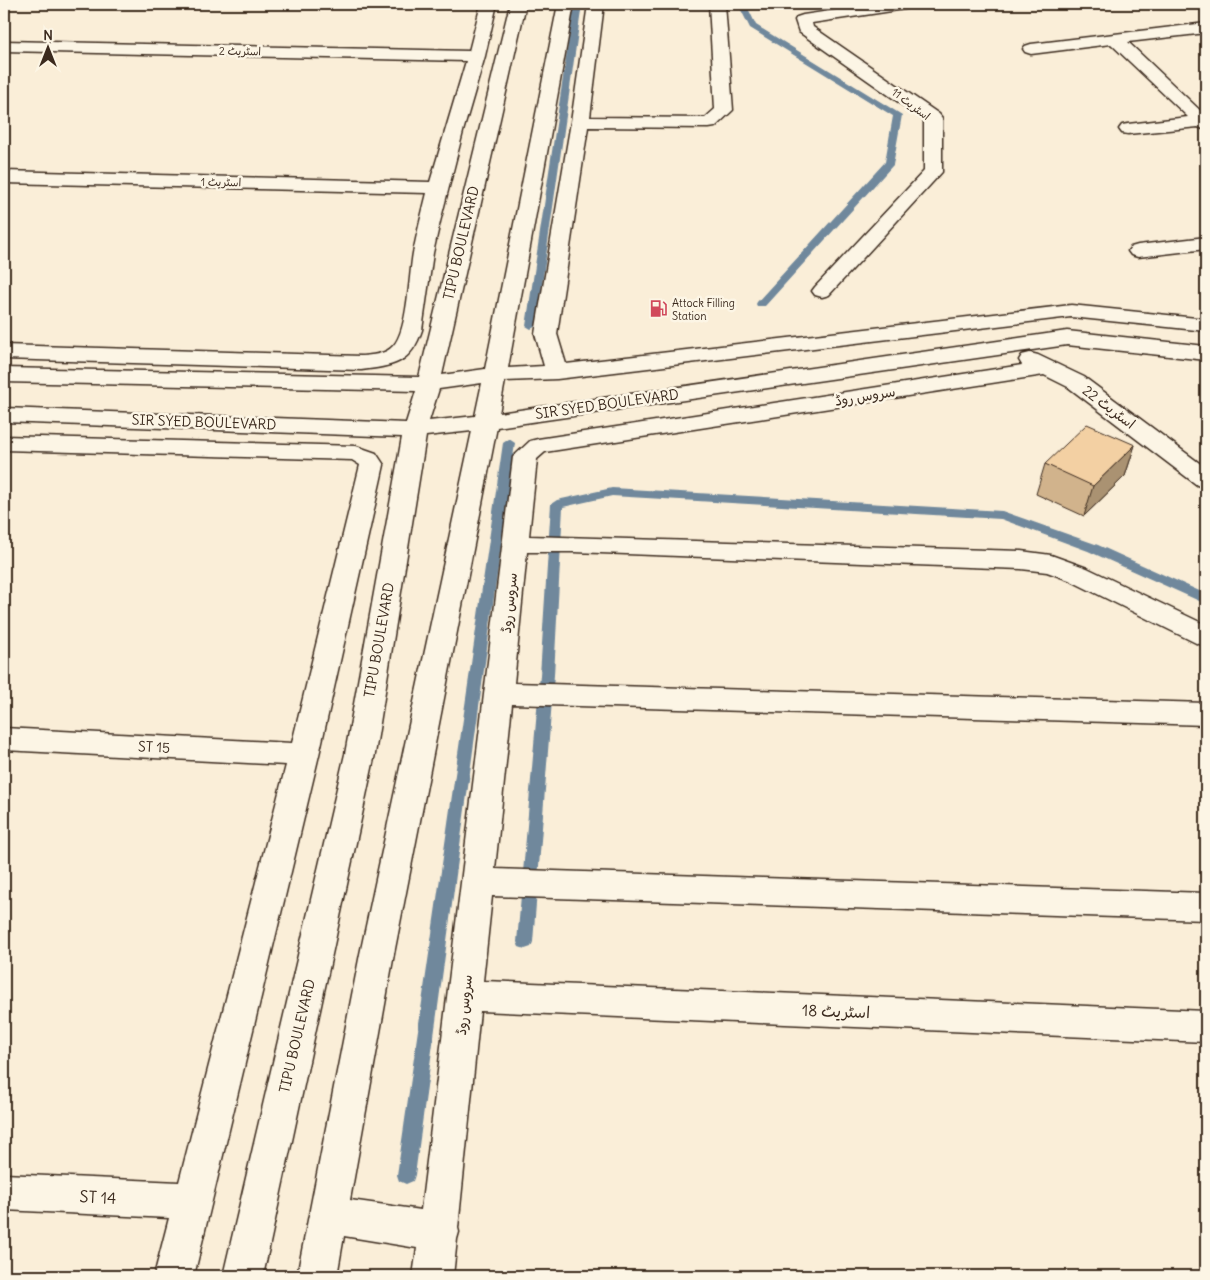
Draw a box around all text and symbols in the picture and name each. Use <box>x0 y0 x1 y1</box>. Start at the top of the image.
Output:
north arrow <box>22 22 72 72</box>
text: N <box>43 26 53 44</box>
street label: اسٹریٹ 2 <box>219 44 261 58</box>
street label: اسٹریٹ 11 <box>889 85 933 123</box>
street label: اسٹریٹ 1 <box>201 175 241 189</box>
street label: TIPU BOULEVARD <box>439 184 483 302</box>
place label: Attock Filling Station <box>672 296 735 323</box>
fuel station icon: Attock Filling Station <box>648 299 668 319</box>
street label: اسٹریٹ 22 <box>1079 381 1139 433</box>
street label: سروس روڈ <box>833 382 897 410</box>
street label: SIR SYED BOULEVARD <box>534 385 680 423</box>
street label: SIR SYED BOULEVARD <box>131 410 277 434</box>
street label: سروس روڈ <box>497 572 521 634</box>
street label: TIPU BOULEVARD <box>360 581 398 699</box>
street label: ST 15 <box>138 737 170 757</box>
street label: سروس روڈ <box>452 974 476 1036</box>
street label: TIPU BOULEVARD <box>275 977 319 1095</box>
street label: اسٹریٹ 18 <box>802 1000 870 1022</box>
street label: ST 14 <box>79 1186 117 1208</box>

